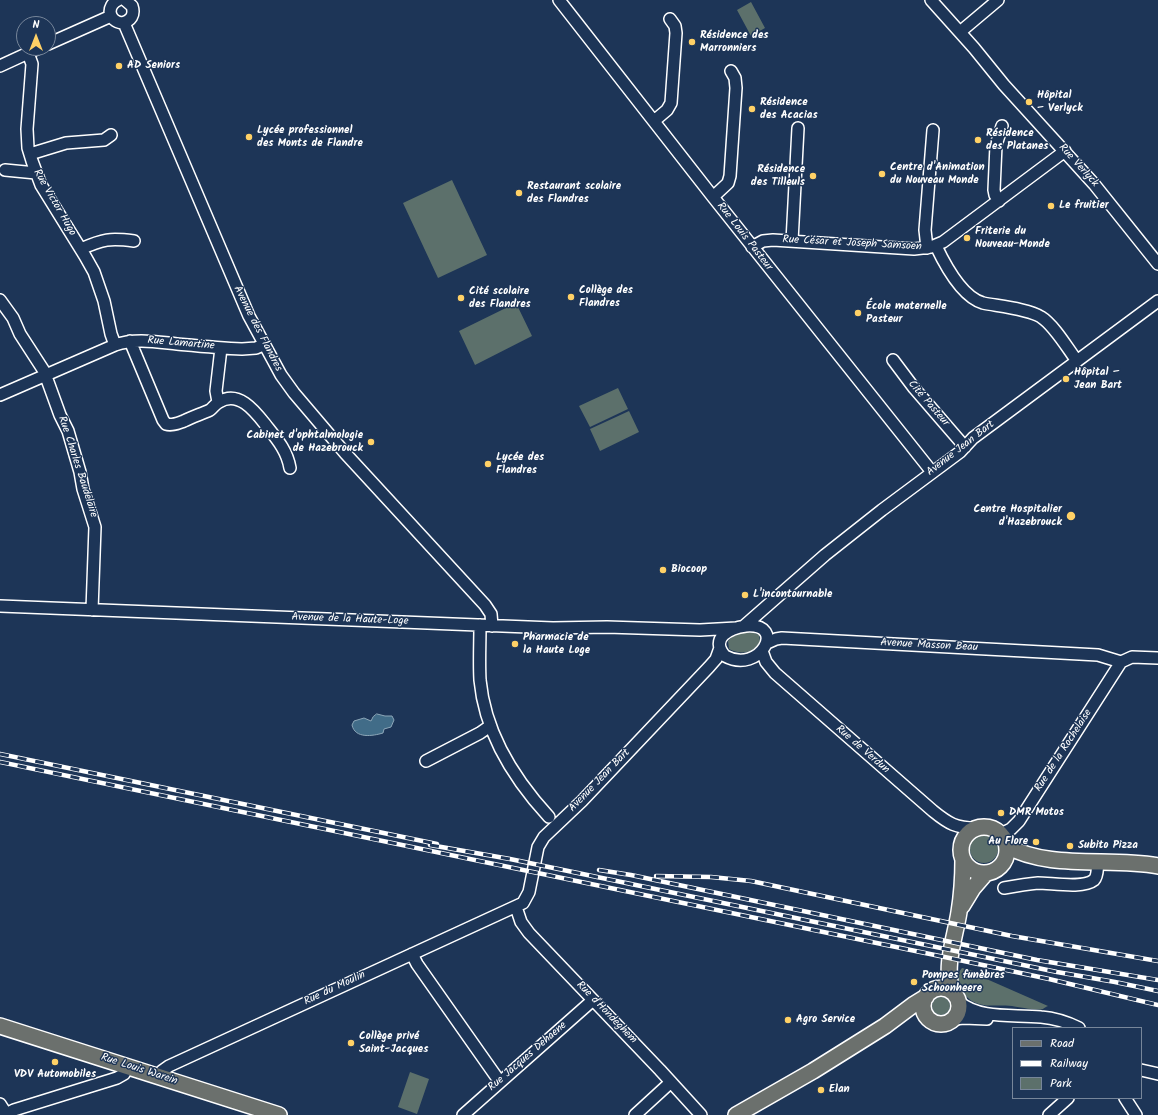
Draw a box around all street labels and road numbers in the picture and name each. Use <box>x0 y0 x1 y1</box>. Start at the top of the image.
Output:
street label: Rue Verlyck <box>1055 142 1101 190</box>
street label: Rue Victor Hugo <box>30 167 78 239</box>
street label: Rue Louis Pasteur <box>713 200 775 274</box>
street label: Rue César et Joseph Samsoen <box>782 234 922 254</box>
street label: Avenue des Flandres <box>230 284 284 374</box>
street label: Rue Lamartine <box>147 334 215 354</box>
street label: Cité Pasteur <box>904 378 952 430</box>
street label: Rue Charles Baudelaire <box>54 415 100 519</box>
street label: Avenue Jean Bart <box>924 418 998 480</box>
street label: Avenue de la Haute-Loge <box>291 611 409 629</box>
street label: Avenue Masson Beau <box>880 637 978 655</box>
street label: Rue de la Rochelaise <box>1032 707 1096 795</box>
street label: Rue de Verdun <box>832 723 892 777</box>
street label: Avenue Jean Bart <box>567 747 633 815</box>
street label: Rue du Moulin <box>302 969 368 1009</box>
street label: Rue d'Hondeghem <box>573 979 639 1047</box>
street label: Rue Jacques Dehaene <box>486 1019 570 1095</box>
street label: Rue Louis Warein <box>99 1051 179 1089</box>

